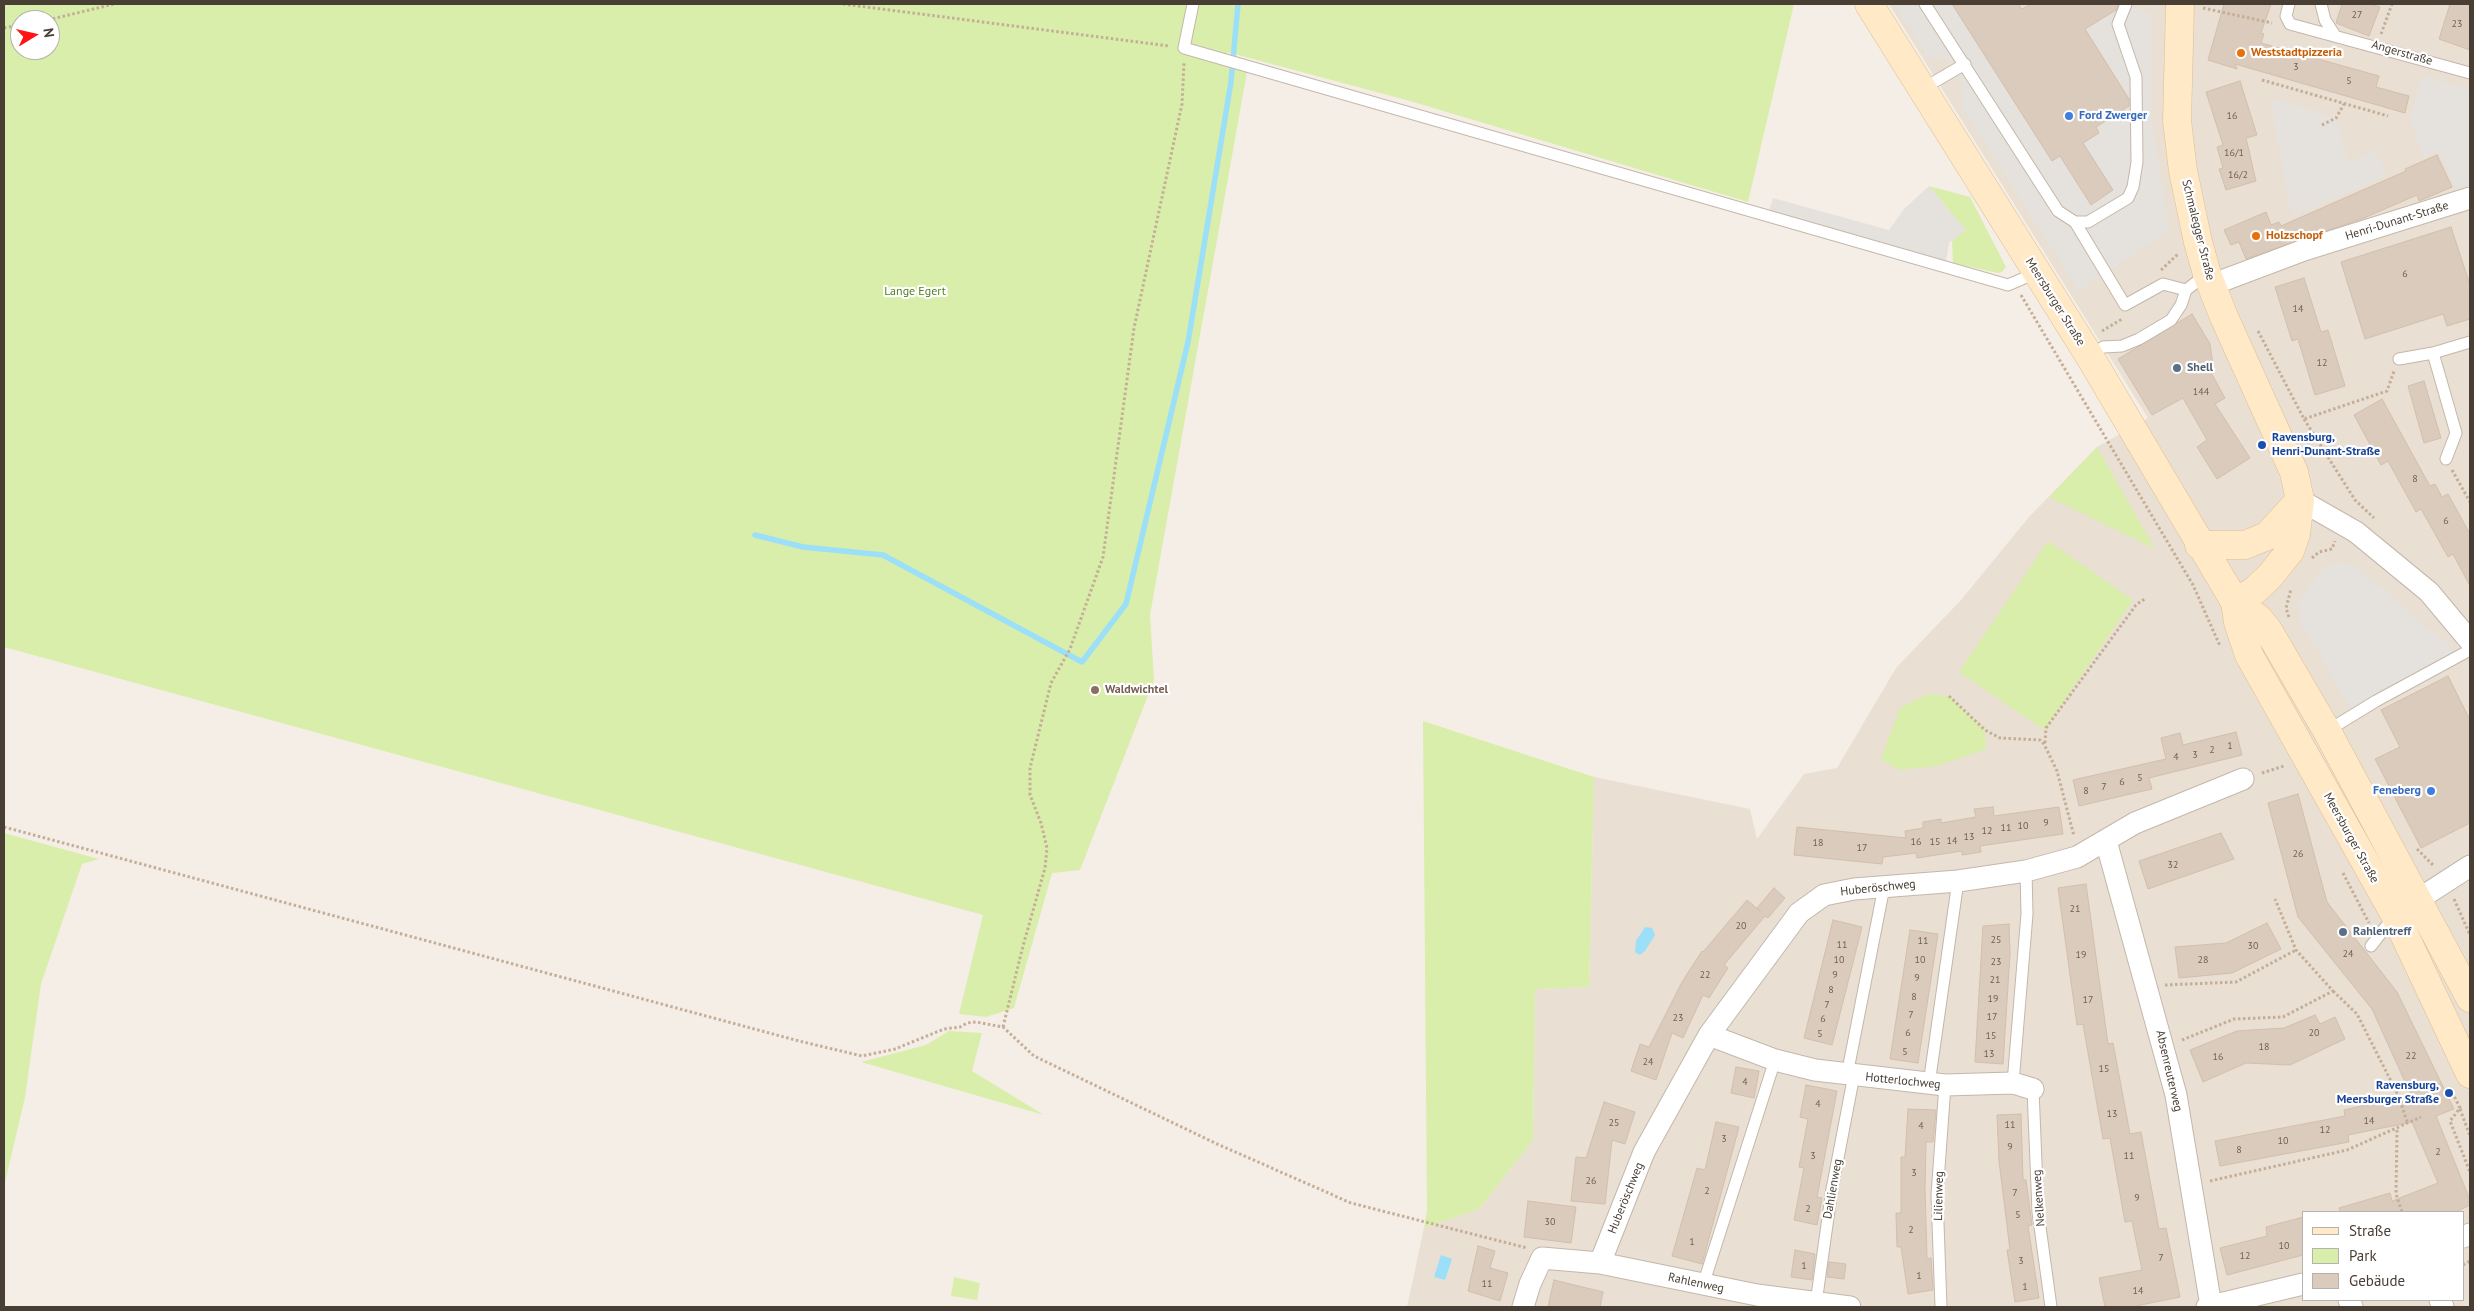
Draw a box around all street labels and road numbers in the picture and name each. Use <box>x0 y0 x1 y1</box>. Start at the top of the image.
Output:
street label: Angerstraße <box>2370 37 2434 69</box>
street label: Schmalegger Straße <box>2179 178 2217 282</box>
street label: Henri-Dunant-Straße <box>2344 198 2450 244</box>
street label: Meersburger Straße <box>2022 255 2088 349</box>
street label: Meersburger Straße <box>2320 790 2382 886</box>
street label: Huberöschweg <box>1840 877 1916 899</box>
street label: Absenreuterweg <box>2153 1029 2185 1113</box>
street label: Hotterlochweg <box>1865 1070 1941 1092</box>
street label: Dahlienweg <box>1821 1158 1845 1220</box>
street label: Huberöschweg <box>1605 1160 1647 1236</box>
street label: Nelkenweg <box>2030 1169 2048 1227</box>
street label: Lilienweg <box>1931 1171 1947 1221</box>
street label: Rahlenweg <box>1667 1270 1725 1296</box>

